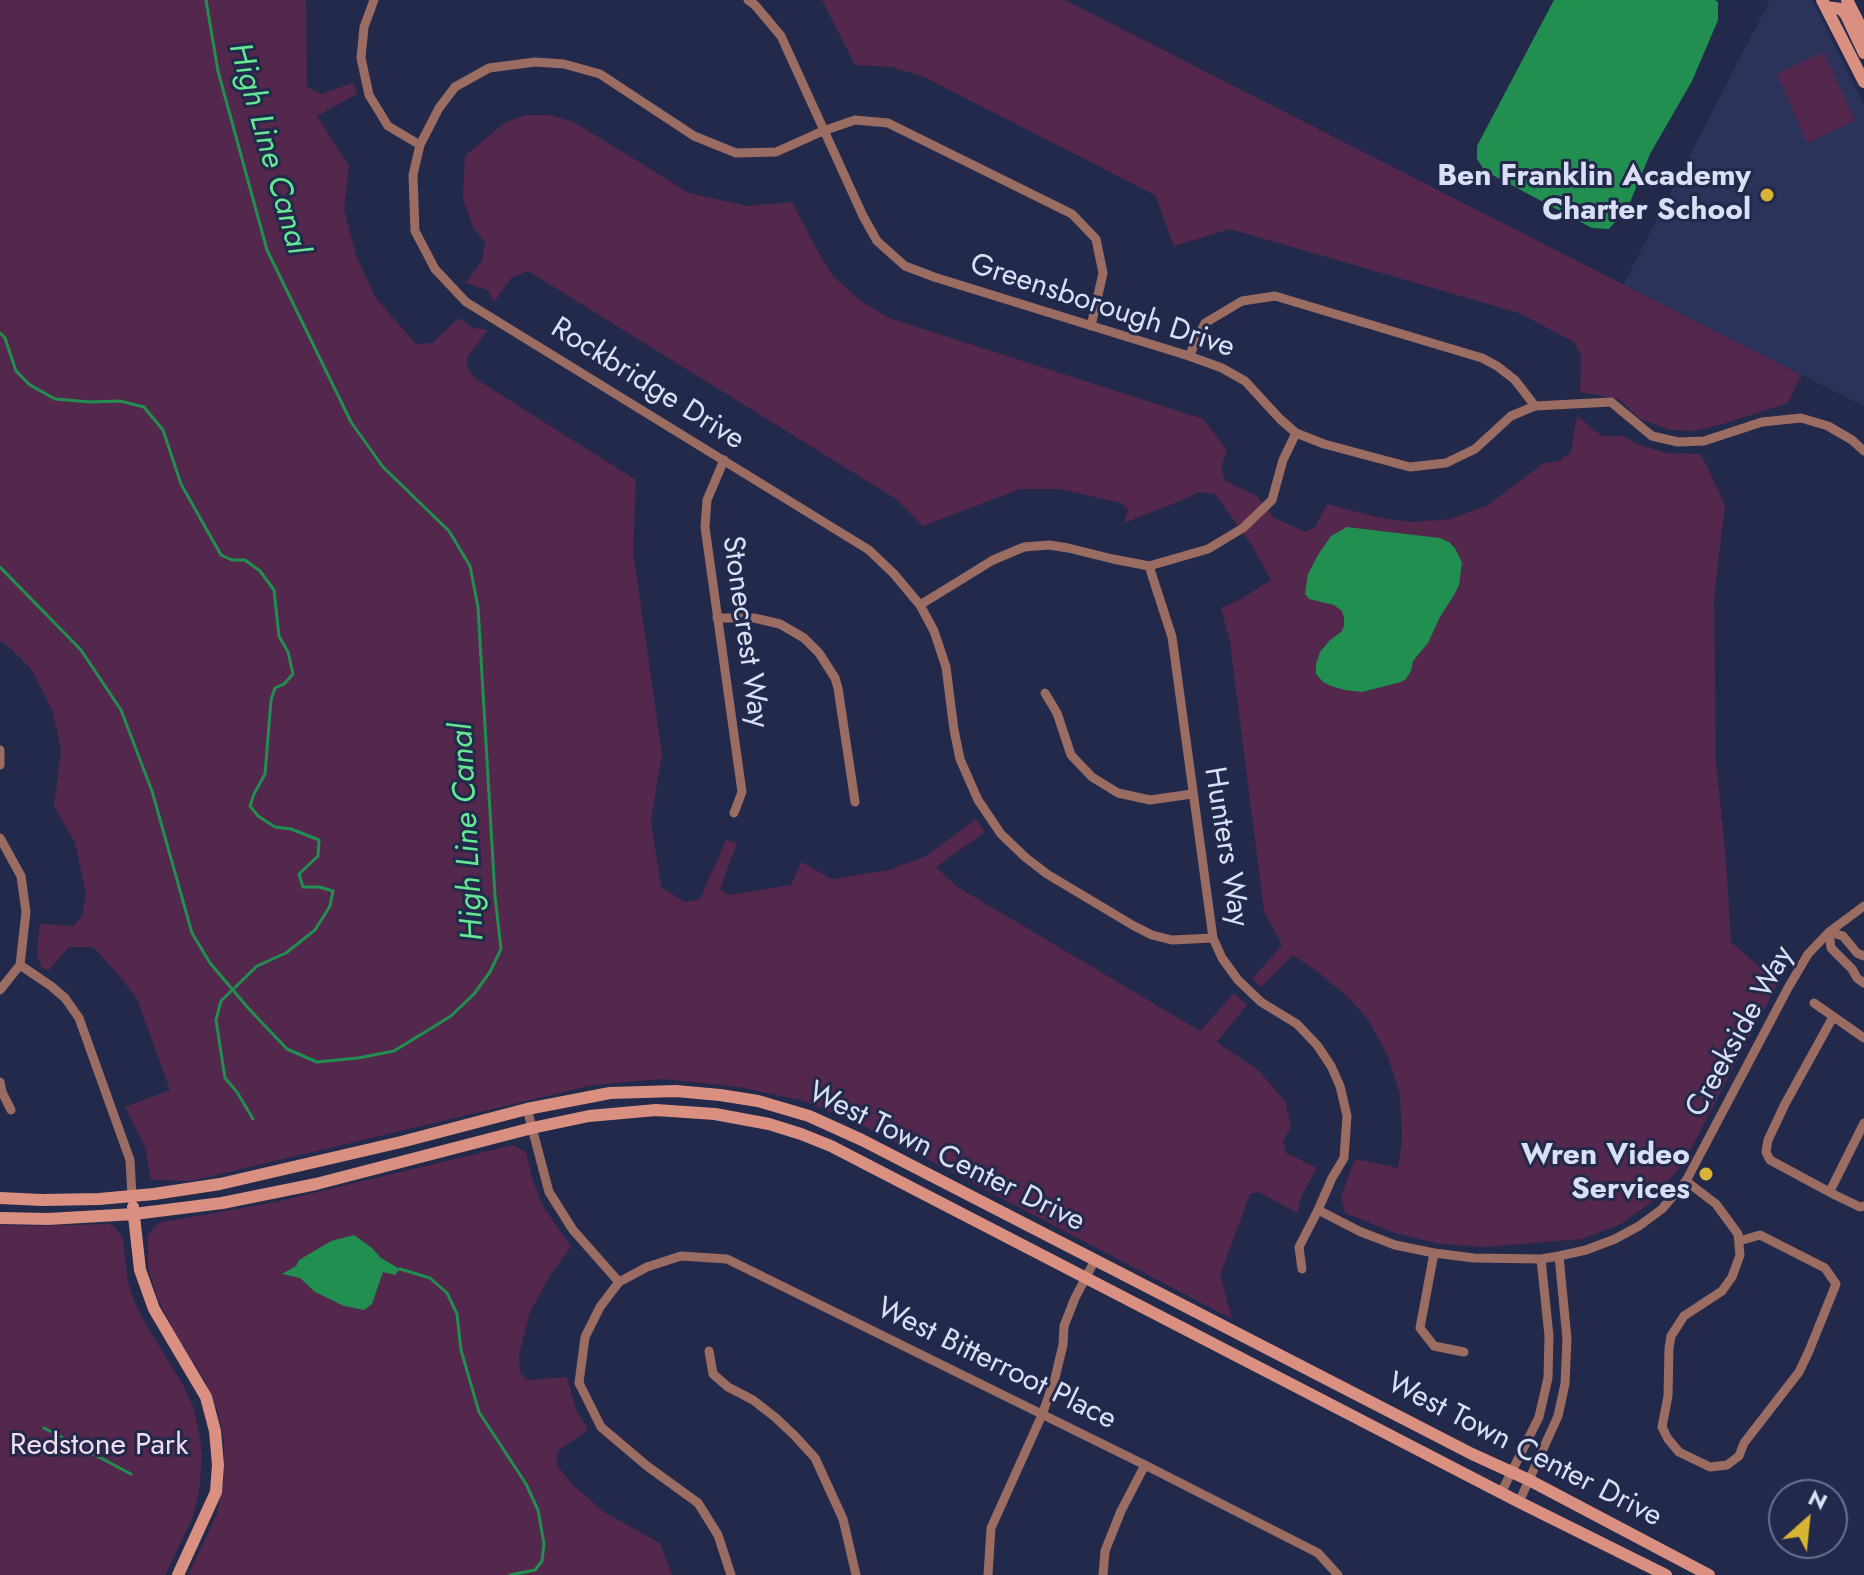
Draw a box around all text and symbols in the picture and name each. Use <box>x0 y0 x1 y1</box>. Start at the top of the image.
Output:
water label: High Line Canal <box>219 39 315 259</box>
place label: Ben Franklin Academy Charter School <box>1437 160 1751 230</box>
marker: Ben Franklin Academy Charter School <box>1758 186 1776 204</box>
street label: Greensborough Drive <box>965 247 1239 367</box>
street label: Rockbridge Drive <box>544 311 750 459</box>
street label: Stonecrest Way <box>713 534 775 730</box>
water label: High Line Canal <box>444 722 494 942</box>
street label: Hunters Way <box>1195 765 1255 929</box>
street label: Creekside Way <box>1679 940 1803 1124</box>
street label: West Town Center Drive <box>802 1075 1090 1241</box>
place label: Wren Video Services <box>1521 1139 1690 1210</box>
marker: Wren Video Services <box>1697 1165 1715 1183</box>
street label: West Bitterroot Place <box>870 1291 1122 1439</box>
street label: West Town Center Drive <box>1381 1366 1667 1536</box>
park label: Redstone Park <box>10 1429 188 1465</box>
north arrow <box>1768 1479 1848 1559</box>
text: N <box>1803 1481 1833 1518</box>

